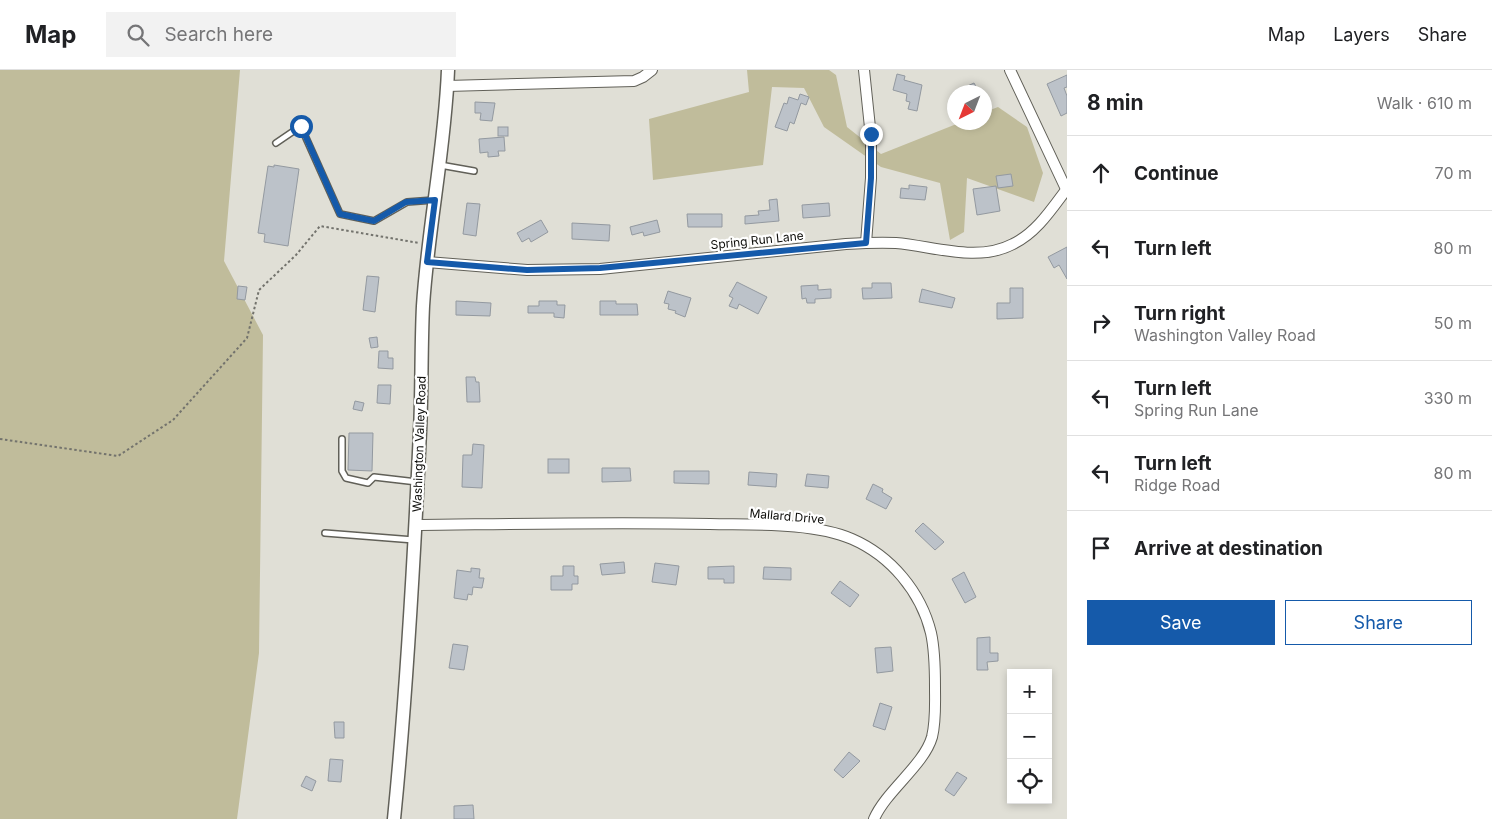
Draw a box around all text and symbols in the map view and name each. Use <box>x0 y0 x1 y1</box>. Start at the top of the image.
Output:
search box <box>106 12 456 57</box>
text: Map <box>25 20 76 49</box>
icon: search <box>124 21 152 49</box>
text: Search here <box>164 23 273 46</box>
text: Map <box>1268 24 1305 45</box>
text: Layers <box>1333 24 1390 45</box>
text: Share <box>1418 24 1467 45</box>
north arrow <box>947 85 992 130</box>
text: 8 min <box>1087 90 1144 115</box>
text: Walk · 610 m <box>1377 93 1472 113</box>
route start <box>290 115 313 138</box>
route end <box>860 123 883 146</box>
icon: ahead <box>1087 159 1115 187</box>
text: Continue <box>1134 162 1219 185</box>
text: 70 m <box>1435 163 1472 183</box>
street label: Spring Run Lane <box>710 228 804 252</box>
icon: left <box>1087 234 1115 262</box>
text: Turn left <box>1134 237 1212 260</box>
text: 80 m <box>1433 238 1472 258</box>
text: Turn right <box>1134 302 1225 325</box>
icon: right <box>1087 309 1115 337</box>
text: 50 m <box>1434 313 1472 333</box>
text: Washington Valley Road <box>1134 325 1316 345</box>
street label: Washington Valley Road <box>409 376 429 512</box>
text: Turn left <box>1134 377 1212 400</box>
icon: left <box>1087 384 1115 412</box>
text: 330 m <box>1424 388 1472 408</box>
text: Spring Run Lane <box>1134 400 1259 420</box>
text: Turn left <box>1134 452 1212 475</box>
icon: left <box>1087 459 1115 487</box>
text: 80 m <box>1433 463 1472 483</box>
text: Ridge Road <box>1134 475 1220 495</box>
street label: Mallard Drive <box>749 505 825 527</box>
icon: arrive <box>1087 534 1115 562</box>
text: Arrive at destination <box>1134 537 1323 560</box>
button: Save <box>1087 600 1275 645</box>
button: Share <box>1285 600 1472 645</box>
map controls <box>1007 669 1052 804</box>
button: + <box>1007 669 1052 714</box>
button: − <box>1007 714 1052 759</box>
button: locate <box>1007 759 1052 804</box>

